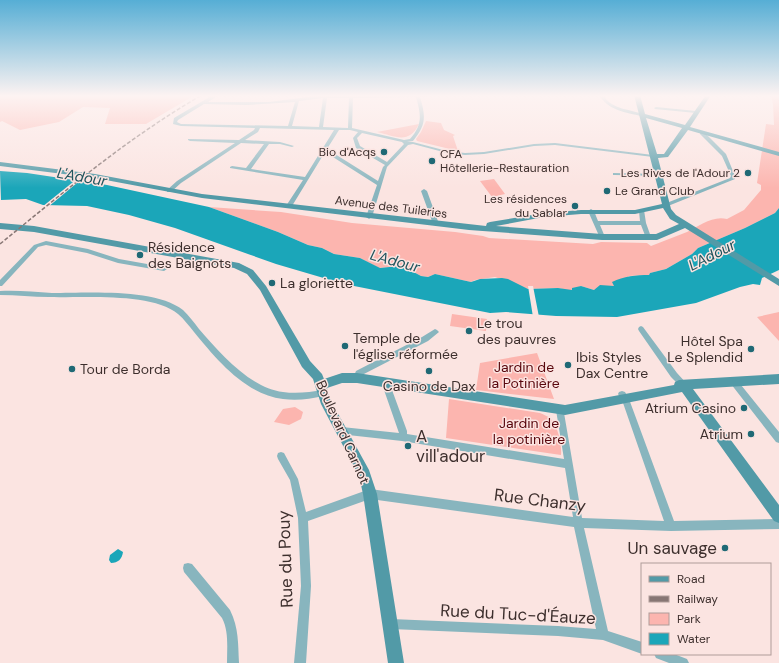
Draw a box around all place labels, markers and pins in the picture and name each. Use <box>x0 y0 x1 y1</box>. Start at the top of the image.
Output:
place label: Bio d'Acqs <box>319 144 376 160</box>
place label: CFA Hôtellerie-Restauration <box>440 146 569 176</box>
marker: Bio d'Acqs <box>379 147 389 157</box>
marker: CFA Hôtellerie-Restauration <box>427 156 437 166</box>
place label: Les Rives de l'Adour 2 <box>621 165 740 181</box>
marker: Les Rives de l'Adour 2 <box>743 168 753 178</box>
place label: Le Grand Club <box>615 183 694 199</box>
marker: Le Grand Club <box>602 186 612 196</box>
place label: Les résidences du Sablar <box>484 191 568 221</box>
marker: Les résidences du Sablar <box>570 201 580 211</box>
place label: Résidence des Baignots <box>148 238 231 272</box>
marker: Résidence des Baignots <box>135 250 145 260</box>
place label: La gloriette <box>280 274 353 292</box>
marker: La gloriette <box>267 278 277 288</box>
place label: Le trou des pauvres <box>477 314 556 348</box>
marker: Le trou des pauvres <box>464 326 474 336</box>
place label: Temple de l'église réformée <box>353 329 458 363</box>
place label: Hôtel Spa Le Splendid <box>667 332 743 366</box>
marker: Temple de l'église réformée <box>340 341 350 351</box>
marker: Hôtel Spa Le Splendid <box>746 344 756 354</box>
place label: Ibis Styles Dax Centre <box>576 348 648 382</box>
place label: Tour de Borda <box>80 360 170 378</box>
marker: Ibis Styles Dax Centre <box>563 360 573 370</box>
marker: Tour de Borda <box>67 364 77 374</box>
marker: Casino de Dax <box>424 366 434 376</box>
place label: Casino de Dax <box>383 377 475 395</box>
place label: Atrium Casino <box>645 399 736 417</box>
marker: Atrium Casino <box>739 403 749 413</box>
place label: A vill'adour <box>416 425 485 467</box>
place label: Atrium <box>700 425 743 443</box>
marker: Atrium <box>746 429 756 439</box>
marker: A vill'adour <box>403 441 413 451</box>
place label: Un sauvage <box>627 537 717 559</box>
marker: Un sauvage <box>720 543 730 553</box>

